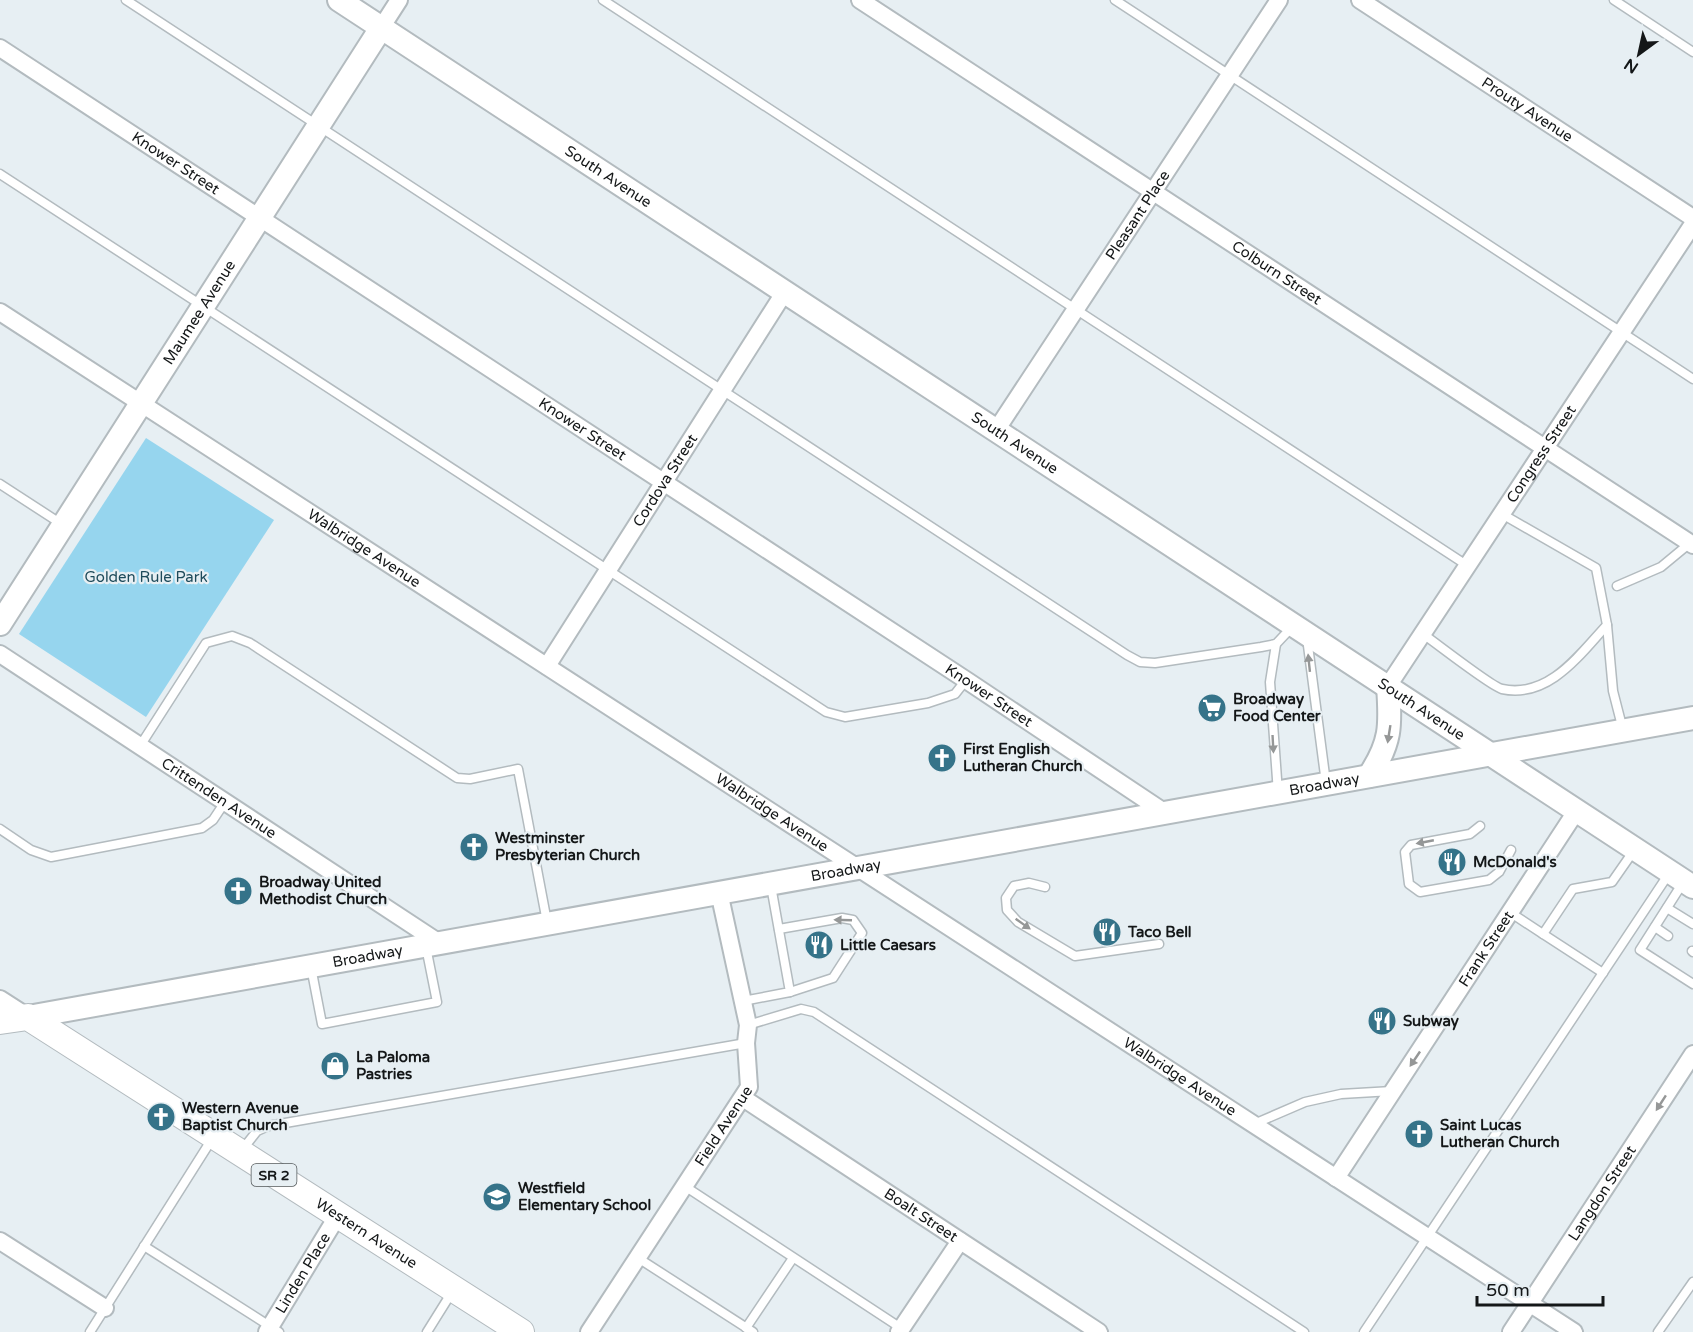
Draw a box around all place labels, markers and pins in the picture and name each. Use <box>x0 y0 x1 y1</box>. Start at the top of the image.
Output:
place label: Broadway Food Center <box>1233 690 1321 725</box>
supermarket icon: Broadway Food Center <box>1196 692 1228 724</box>
place label: First English Lutheran Church <box>963 740 1083 775</box>
church icon: First English Lutheran Church <box>926 742 958 774</box>
place label: Westminster Presbyterian Church <box>495 829 640 865</box>
church icon: Westminster Presbyterian Church <box>458 831 490 863</box>
restaurant icon: McDonald's <box>1436 846 1468 878</box>
place label: McDonald's <box>1473 853 1557 871</box>
place label: Broadway United Methodist Church <box>259 873 387 908</box>
church icon: Broadway United Methodist Church <box>222 875 254 907</box>
restaurant icon: Taco Bell <box>1091 916 1123 948</box>
place label: Taco Bell <box>1127 923 1192 941</box>
restaurant icon: Little Caesars <box>803 929 835 961</box>
place label: Little Caesars <box>840 936 936 954</box>
restaurant icon: Subway <box>1366 1005 1398 1037</box>
place label: Subway <box>1403 1012 1459 1031</box>
place label: La Paloma Pastries <box>356 1048 430 1083</box>
shop icon: La Paloma Pastries <box>319 1050 351 1082</box>
place label: Western Avenue Baptist Church <box>182 1099 299 1135</box>
church icon: Western Avenue Baptist Church <box>145 1101 177 1133</box>
place label: Saint Lucas Lutheran Church <box>1440 1116 1560 1151</box>
church icon: Saint Lucas Lutheran Church <box>1403 1118 1435 1150</box>
place label: Westfield Elementary School <box>518 1179 651 1215</box>
school or university icon: Westfield Elementary School <box>481 1181 513 1213</box>

